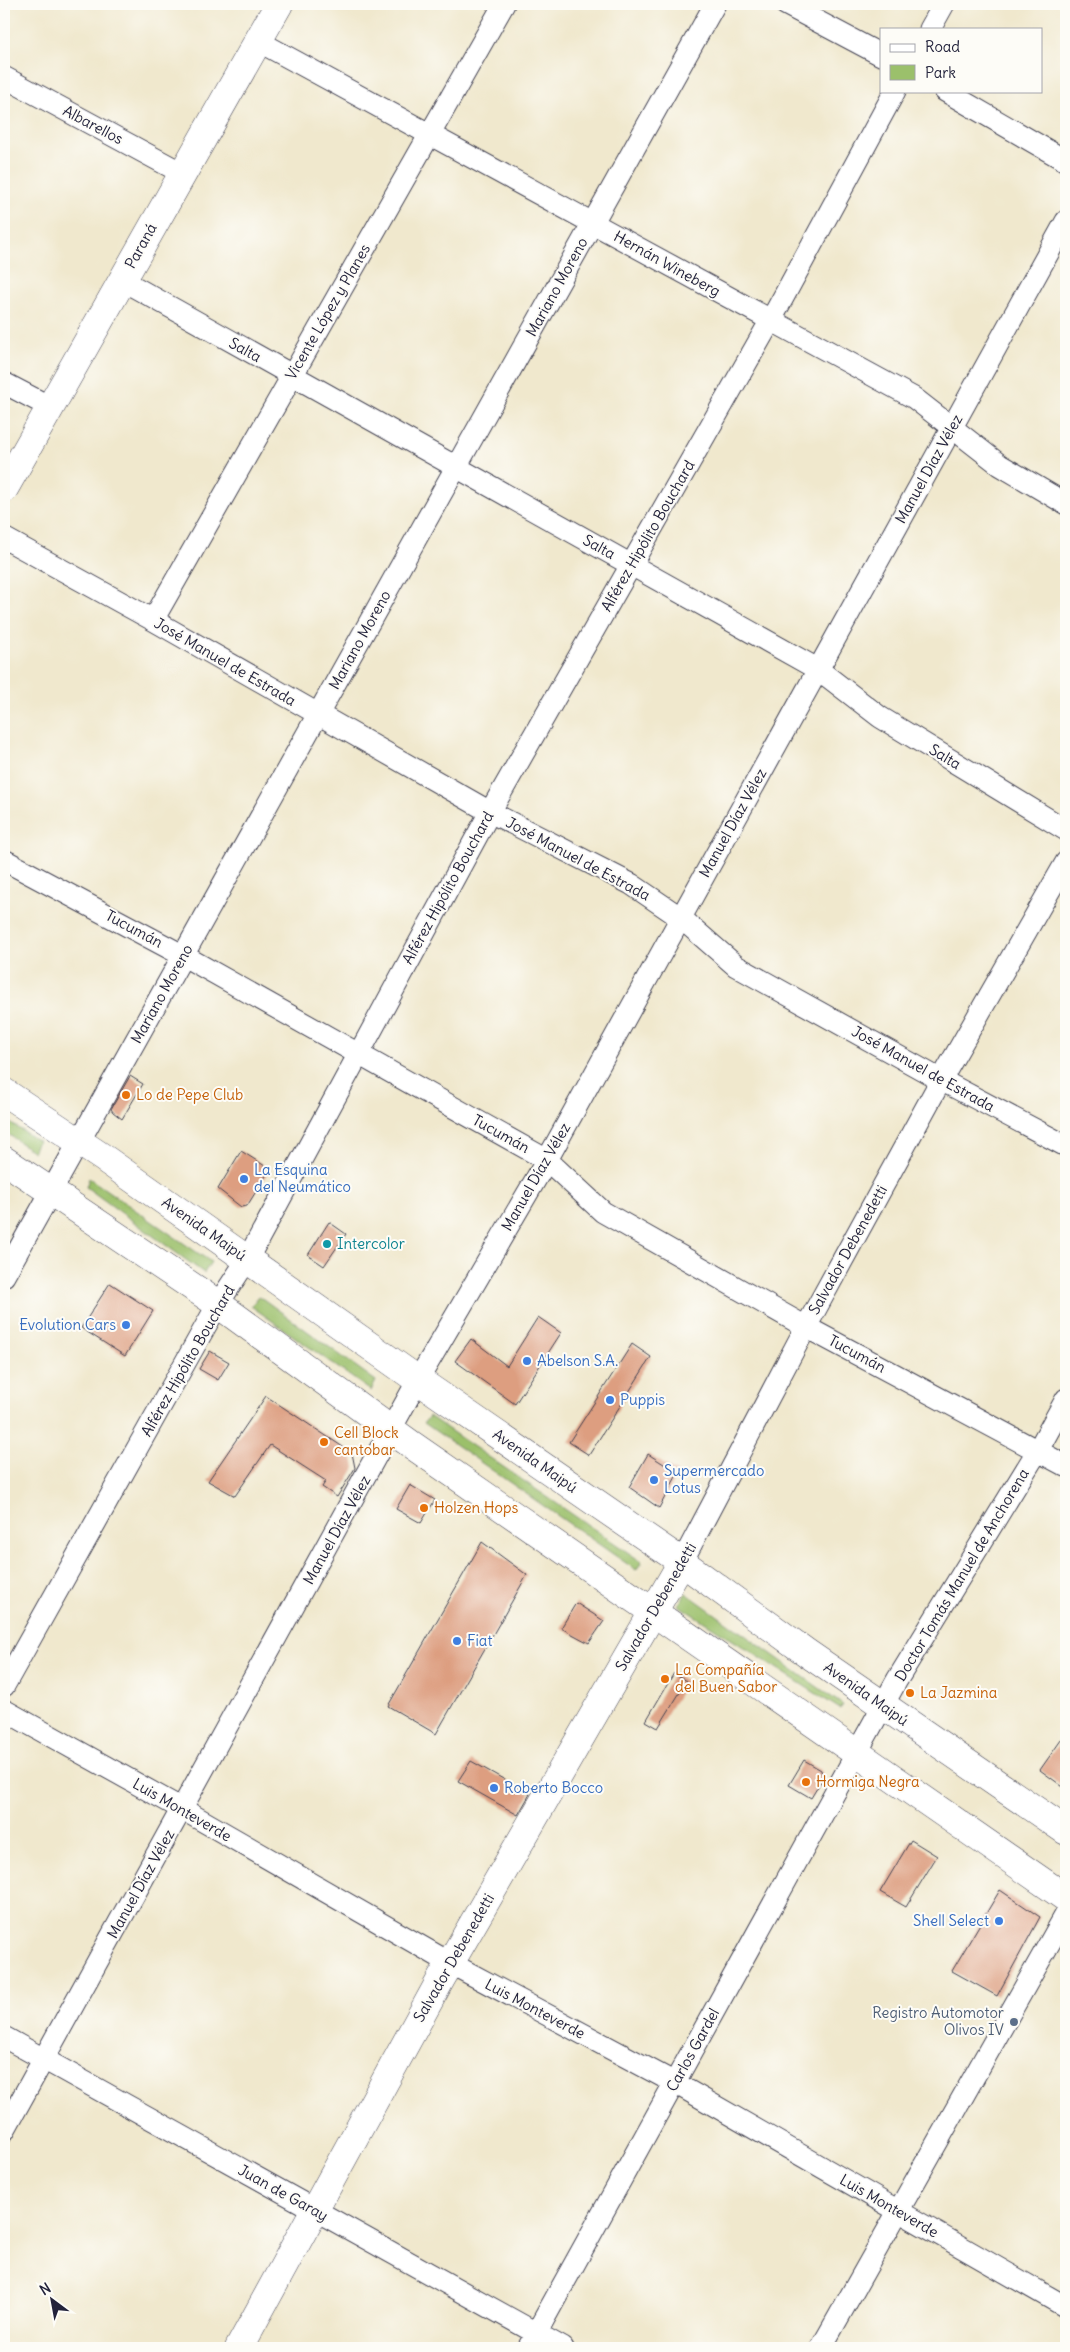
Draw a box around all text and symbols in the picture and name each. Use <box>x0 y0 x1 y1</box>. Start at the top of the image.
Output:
legend <box>880 28 1042 92</box>
text: Road <box>925 37 960 56</box>
text: Park <box>925 63 956 82</box>
street label: Albarellos <box>60 101 127 148</box>
street label: Paraná <box>120 219 161 272</box>
street label: Hernán Wineberg <box>611 226 724 301</box>
street label: Mariano Moreno <box>521 234 592 340</box>
street label: Vicente López y Planes <box>281 240 374 383</box>
street label: Salta <box>226 333 265 366</box>
street label: Manuel Díaz Vélez <box>891 411 966 527</box>
street label: Alférez Hipólito Bouchard <box>596 457 699 615</box>
street label: Salta <box>580 530 619 563</box>
street label: Mariano Moreno <box>324 587 395 693</box>
street label: José Manuel de Estrada <box>151 613 300 710</box>
street label: Salta <box>926 740 965 774</box>
street label: Manuel Díaz Vélez <box>695 765 770 881</box>
street label: Alférez Hipólito Bouchard <box>398 808 498 967</box>
street label: José Manuel de Estrada <box>503 813 654 905</box>
street label: Tucumán <box>102 906 166 952</box>
street label: Mariano Moreno <box>126 941 197 1047</box>
street label: José Manuel de Estrada <box>848 1021 998 1116</box>
place label: Lo de Pepe Club <box>136 1085 243 1104</box>
marker: Lo de Pepe Club <box>120 1089 132 1101</box>
street label: Tucumán <box>469 1110 533 1157</box>
street label: Manuel Díaz Vélez <box>497 1119 574 1234</box>
place label: La Esquina del Neumático <box>254 1160 351 1196</box>
marker: La Esquina del Neumático <box>238 1173 250 1185</box>
street label: Salvador Debenedetti <box>804 1182 891 1318</box>
street label: Avenida Maipú <box>158 1192 251 1265</box>
place label: Intercolor <box>337 1234 405 1253</box>
marker: Intercolor <box>321 1238 333 1250</box>
street label: Alférez Hipólito Bouchard <box>136 1282 239 1440</box>
place label: Evolution Cars <box>19 1315 116 1334</box>
marker: Evolution Cars <box>120 1319 132 1331</box>
street label: Tucumán <box>825 1331 889 1377</box>
place label: Abelson S.A. <box>537 1351 618 1370</box>
marker: Abelson S.A. <box>521 1355 533 1367</box>
place label: Puppis <box>620 1390 665 1409</box>
marker: Puppis <box>604 1394 616 1406</box>
place label: Cell Block cantobar <box>334 1423 399 1459</box>
street label: Avenida Maipú <box>489 1424 582 1497</box>
marker: Cell Block cantobar <box>318 1436 330 1448</box>
place label: Supermercado Lotus <box>664 1461 764 1497</box>
street label: Doctor Tomás Manuel de Anchorena <box>890 1465 1033 1684</box>
street label: Manuel Díaz Vélez <box>299 1472 374 1588</box>
marker: Supermercado Lotus <box>648 1474 660 1486</box>
place label: Holzen Hops <box>434 1498 519 1517</box>
marker: Holzen Hops <box>418 1502 430 1514</box>
street label: Salvador Debenedetti <box>611 1539 700 1674</box>
place label: Fiat <box>467 1631 492 1650</box>
marker: Fiat <box>451 1635 463 1647</box>
street label: Avenida Maipú <box>820 1657 913 1730</box>
place label: La Compañía del Buen Sabor <box>675 1660 777 1696</box>
marker: La Compañía del Buen Sabor <box>659 1673 671 1685</box>
place label: La Jazmina <box>920 1683 998 1702</box>
marker: La Jazmina <box>904 1687 916 1699</box>
place label: Hormiga Negra <box>816 1772 920 1791</box>
street label: Luis Monteverde <box>130 1774 235 1845</box>
marker: Hormiga Negra <box>800 1776 812 1788</box>
place label: Roberto Bocco <box>504 1778 603 1797</box>
marker: Roberto Bocco <box>488 1782 500 1794</box>
street label: Manuel Díaz Vélez <box>103 1826 178 1942</box>
street label: Salvador Debenedetti <box>409 1890 498 2025</box>
place label: Shell Select <box>913 1911 989 1930</box>
marker: Shell Select <box>993 1915 1005 1927</box>
street label: Luis Monteverde <box>482 1974 589 2043</box>
place label: Registro Automotor Olivos IV <box>872 2003 1004 2039</box>
street label: Carlos Gardel <box>662 2005 723 2095</box>
marker: Registro Automotor Olivos IV <box>1008 2016 1020 2028</box>
street label: Juan de Garay <box>235 2160 332 2225</box>
street label: Luis Monteverde <box>837 2170 942 2241</box>
north arrow <box>28 2274 78 2324</box>
text: N <box>36 2279 54 2299</box>

